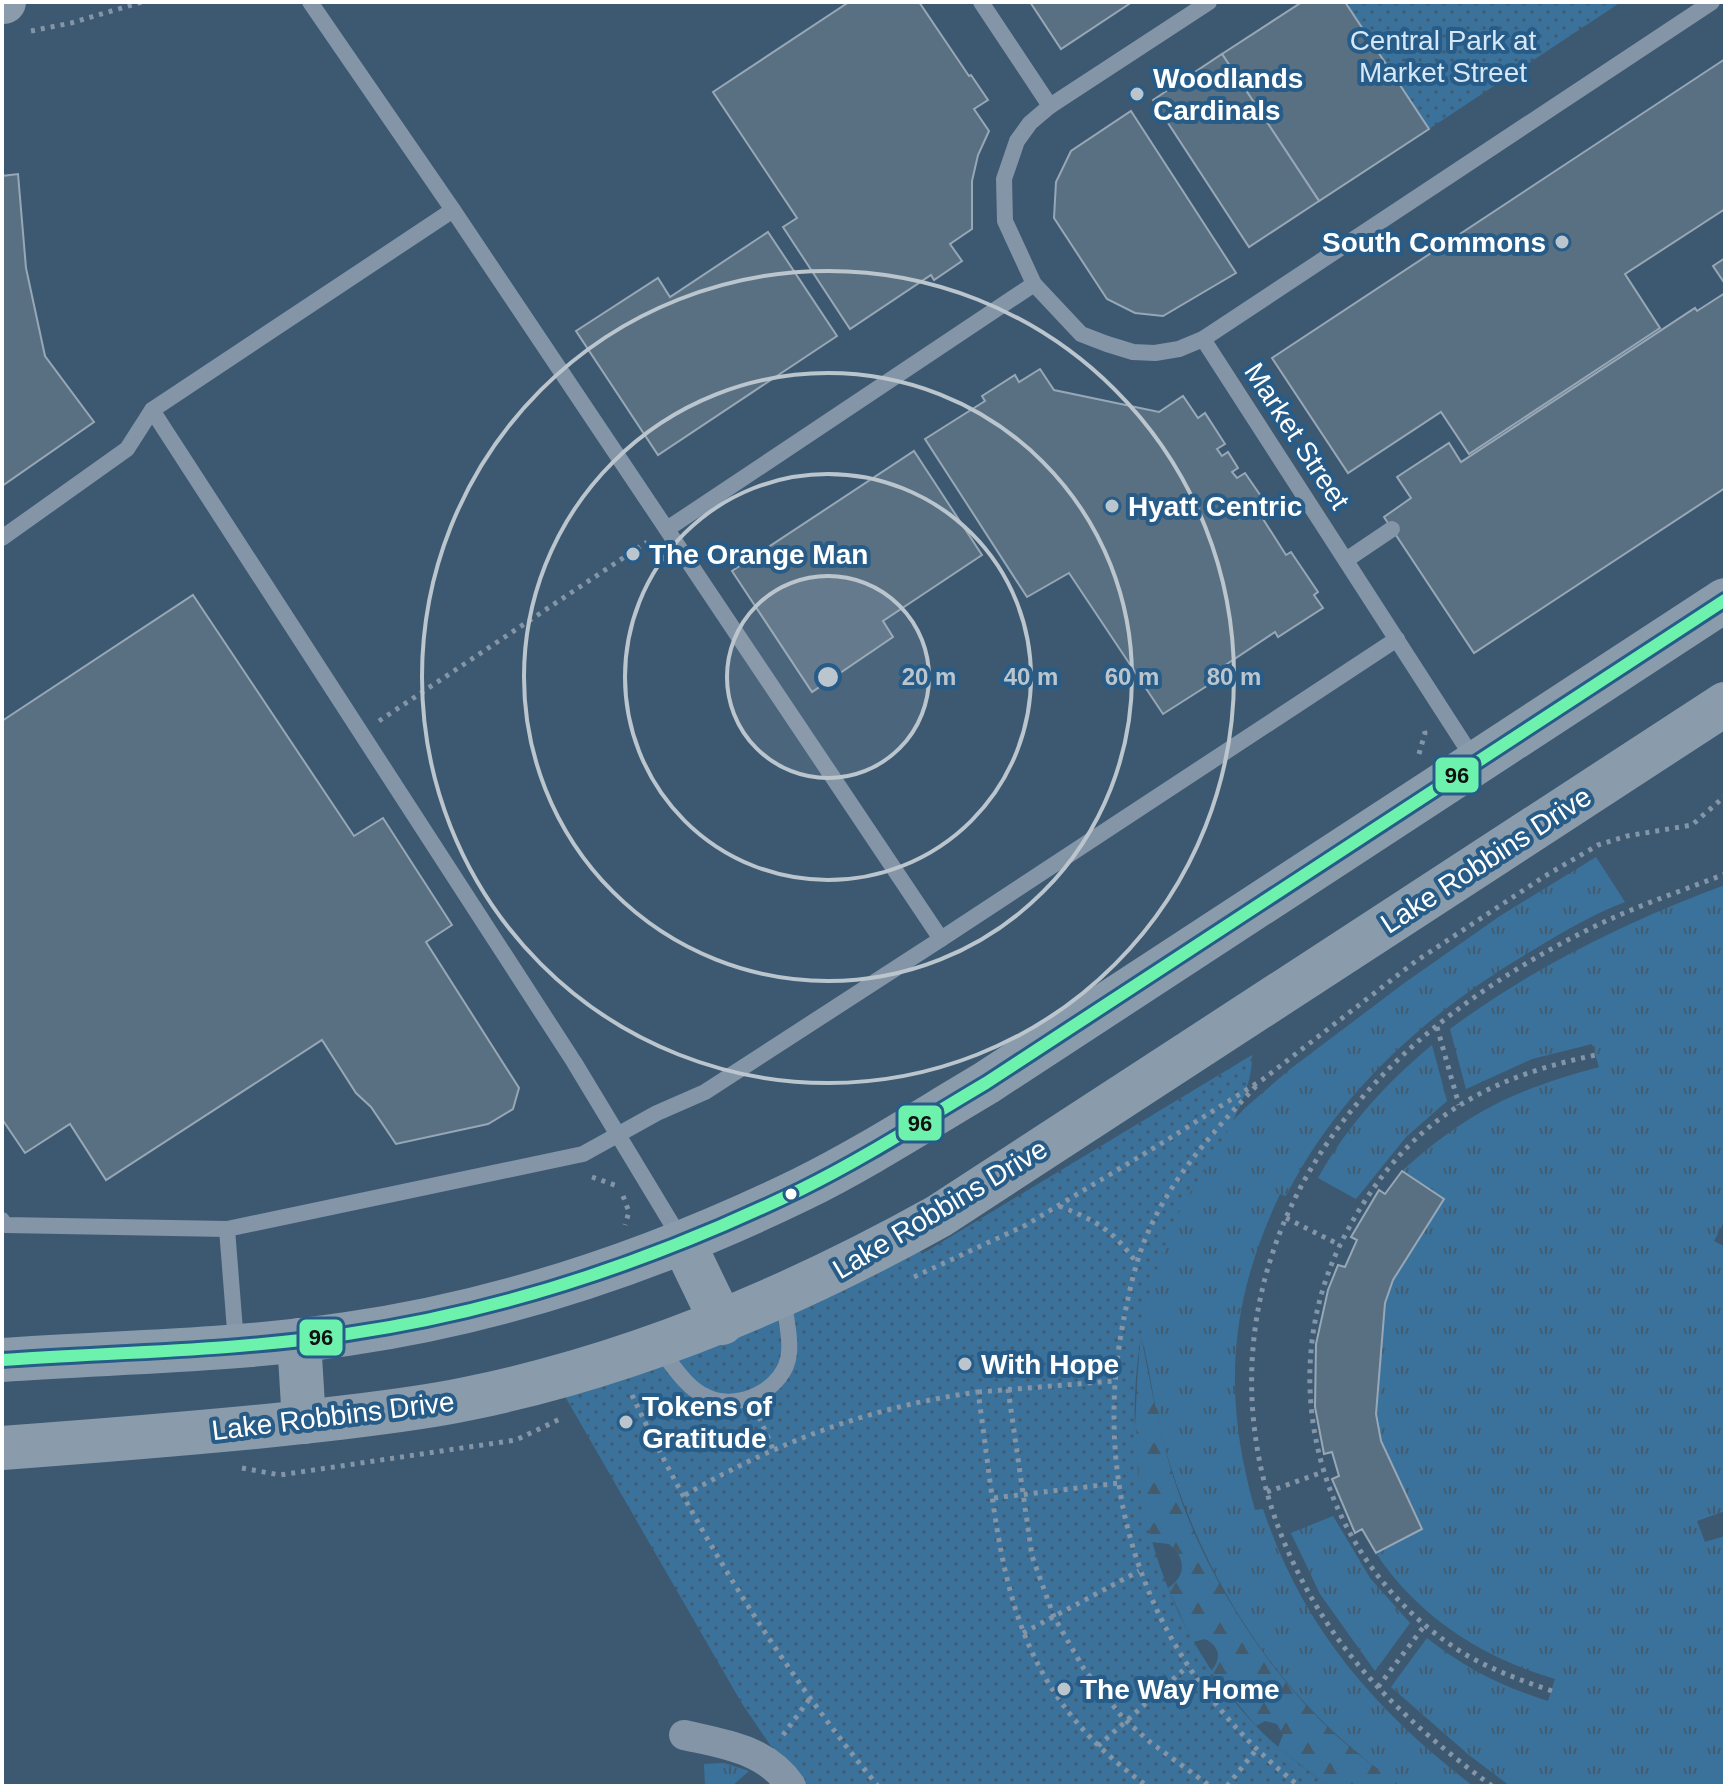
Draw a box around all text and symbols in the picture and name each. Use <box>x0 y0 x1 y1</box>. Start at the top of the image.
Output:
park label: Central Park at Market Street <box>1350 25 1537 88</box>
place label: Woodlands Cardinals <box>1153 63 1303 126</box>
marker: Woodlands Cardinals <box>1128 85 1146 103</box>
place label: South Commons <box>1322 227 1546 258</box>
marker: South Commons <box>1553 233 1571 251</box>
street label: Market Street <box>1238 357 1356 515</box>
place label: Hyatt Centric <box>1128 491 1302 522</box>
marker: Hyatt Centric <box>1103 497 1121 515</box>
place label: The Orange Man <box>649 539 868 570</box>
marker: The Orange Man <box>624 545 642 563</box>
centre of rings <box>814 663 842 691</box>
text: 20 m <box>902 663 956 690</box>
text: 40 m <box>1004 663 1058 690</box>
text: 60 m <box>1105 663 1159 690</box>
text: 80 m <box>1207 663 1261 690</box>
line badge: 96 <box>1434 756 1480 794</box>
text: 96 <box>1445 763 1469 788</box>
street label: Lake Robbins Drive <box>1375 780 1597 940</box>
line badge: 96 <box>897 1104 943 1142</box>
text: 96 <box>908 1111 932 1136</box>
street label: Lake Robbins Drive <box>827 1133 1053 1285</box>
unlabelled marker <box>783 1186 799 1202</box>
line badge: 96 <box>298 1318 344 1357</box>
text: 96 <box>309 1325 333 1350</box>
place label: With Hope <box>981 1349 1119 1380</box>
marker: With Hope <box>956 1355 974 1373</box>
street label: Lake Robbins Drive <box>210 1386 456 1446</box>
place label: Tokens of Gratitude <box>642 1391 773 1454</box>
marker: Tokens of Gratitude <box>617 1413 635 1431</box>
place label: The Way Home <box>1080 1674 1280 1705</box>
marker: The Way Home <box>1055 1680 1073 1698</box>

